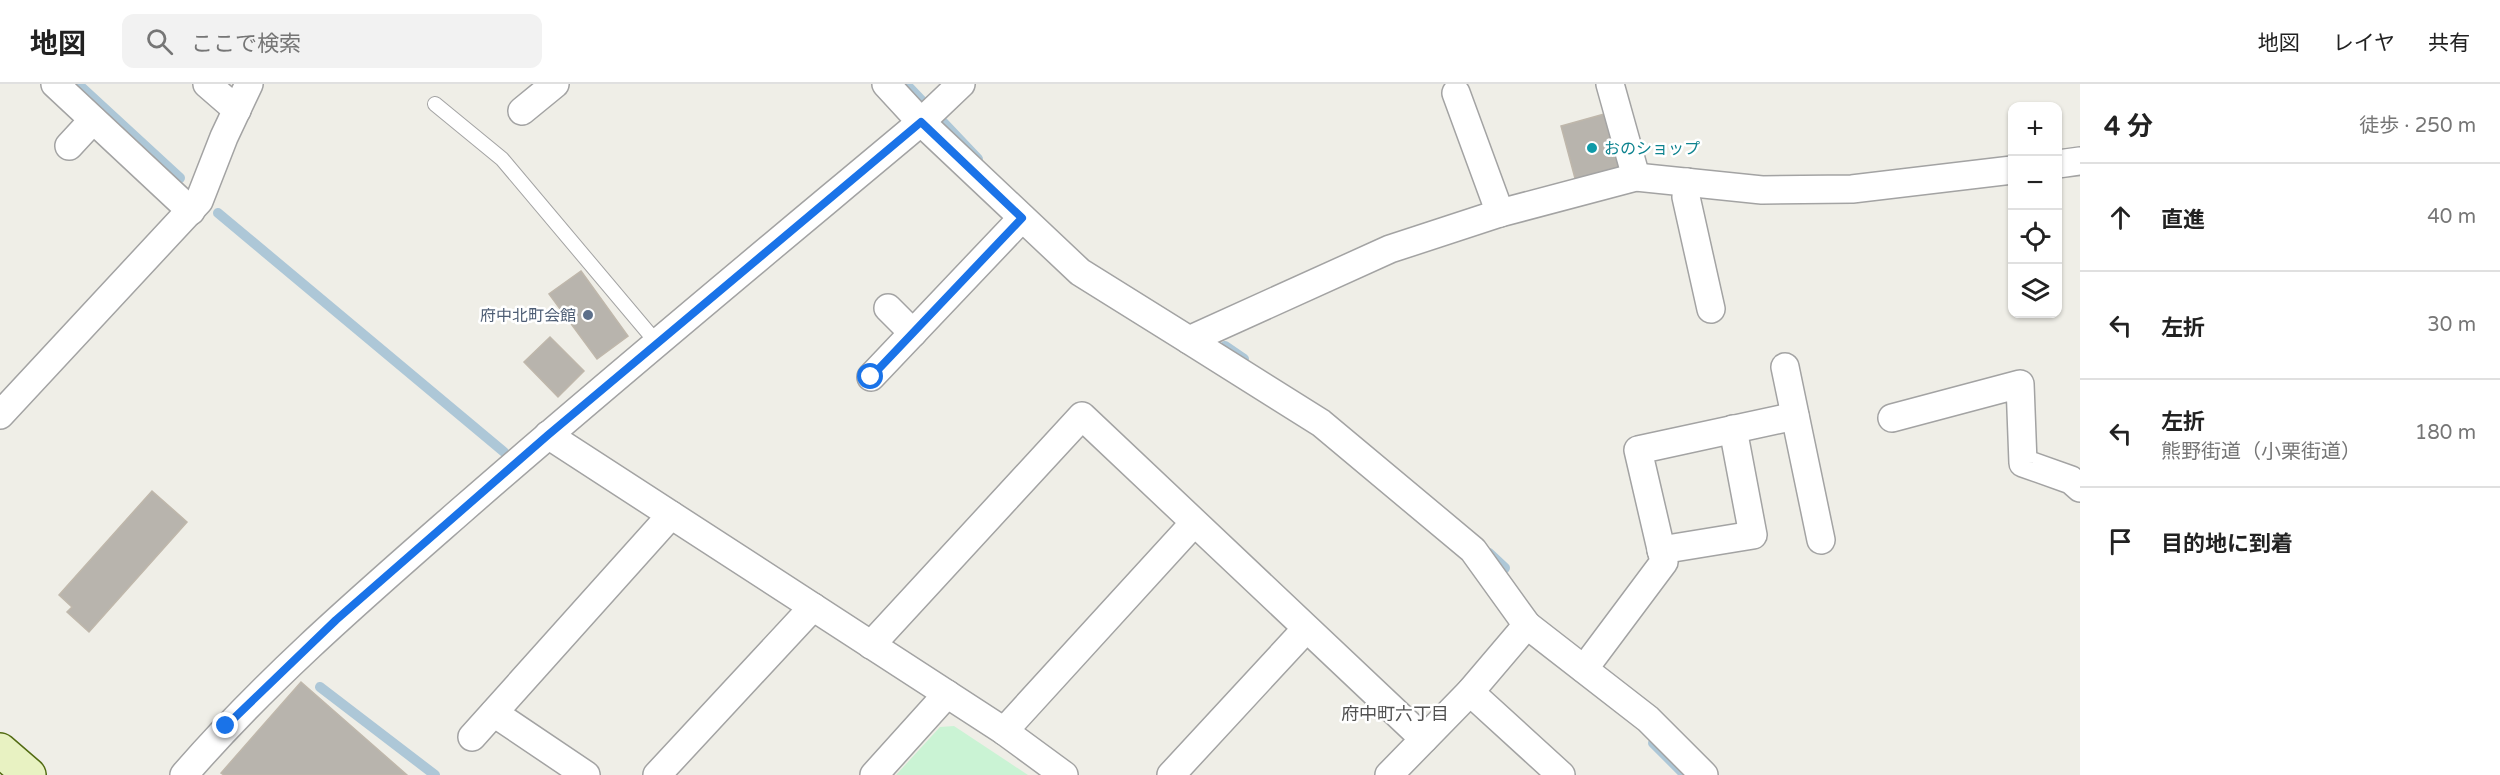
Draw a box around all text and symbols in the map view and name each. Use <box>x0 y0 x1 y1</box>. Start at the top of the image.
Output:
search box <box>122 14 542 68</box>
icon: search <box>143 25 176 58</box>
text: 地図 <box>30 27 86 61</box>
text: ここで検索 <box>191 31 301 57</box>
text: 地図 <box>2258 31 2300 56</box>
text: レイヤ <box>2333 31 2395 56</box>
text: 共有 <box>2428 31 2470 56</box>
map controls <box>2008 102 2062 318</box>
button: + <box>2008 102 2062 156</box>
text: 4 分 <box>2104 111 2153 142</box>
text: 徒歩 · 250 m <box>2359 114 2476 138</box>
place label: おのショップ <box>1604 139 1700 159</box>
marker: おのショップ <box>1585 141 1599 155</box>
button: − <box>2008 156 2062 210</box>
icon: ahead <box>2104 201 2137 234</box>
text: 40 m <box>2427 205 2476 229</box>
text: 直進 <box>2161 207 2205 233</box>
button: locate <box>2008 210 2062 264</box>
button: layers <box>2008 264 2062 318</box>
place label: 府中北町会館 <box>480 306 576 326</box>
marker: 府中北町会館 <box>581 308 595 322</box>
icon: left <box>2104 309 2137 342</box>
text: 30 m <box>2427 313 2476 337</box>
text: 左折 <box>2161 315 2205 341</box>
route start <box>857 363 883 389</box>
text: 左折 <box>2161 409 2205 435</box>
icon: left <box>2104 417 2137 450</box>
text: 180 m <box>2415 421 2476 445</box>
text: 熊野街道（小栗街道） <box>2161 440 2361 464</box>
icon: arrive <box>2104 525 2137 558</box>
text: 目的地に到着 <box>2161 531 2293 557</box>
district label: 府中町六丁目 <box>1341 703 1449 725</box>
route end <box>212 712 238 738</box>

